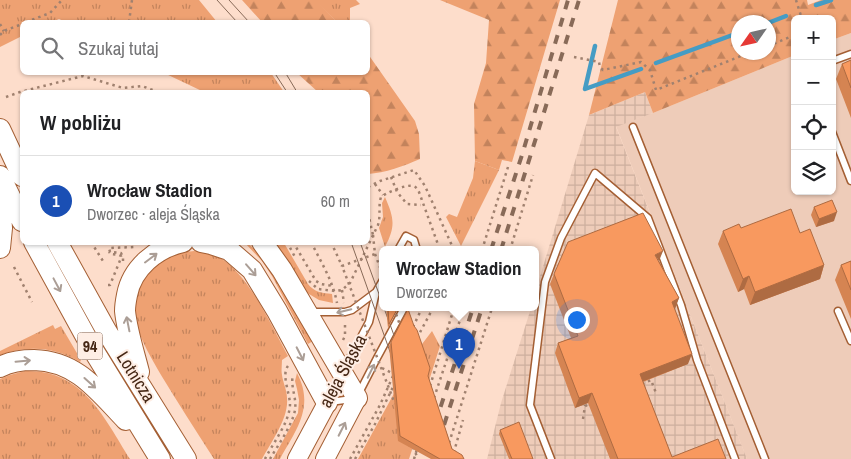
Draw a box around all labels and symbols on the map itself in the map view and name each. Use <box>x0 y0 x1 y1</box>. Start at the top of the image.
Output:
north arrow <box>731 15 776 60</box>
one-way arrow <box>144 252 157 263</box>
one-way arrow <box>245 264 256 277</box>
one-way arrow <box>52 278 62 293</box>
one-way arrow <box>337 307 353 316</box>
your location <box>564 307 590 333</box>
one-way arrow <box>122 317 132 333</box>
pin: 1 <box>443 328 475 369</box>
street label: aleja Śląska <box>313 330 372 412</box>
road number: 94 <box>78 332 102 360</box>
street label: Lotnicza <box>111 346 162 407</box>
one-way arrow <box>296 346 305 361</box>
one-way arrow <box>15 356 31 365</box>
one-way arrow <box>366 363 376 378</box>
one-way arrow <box>83 378 96 389</box>
one-way arrow <box>337 422 347 437</box>

